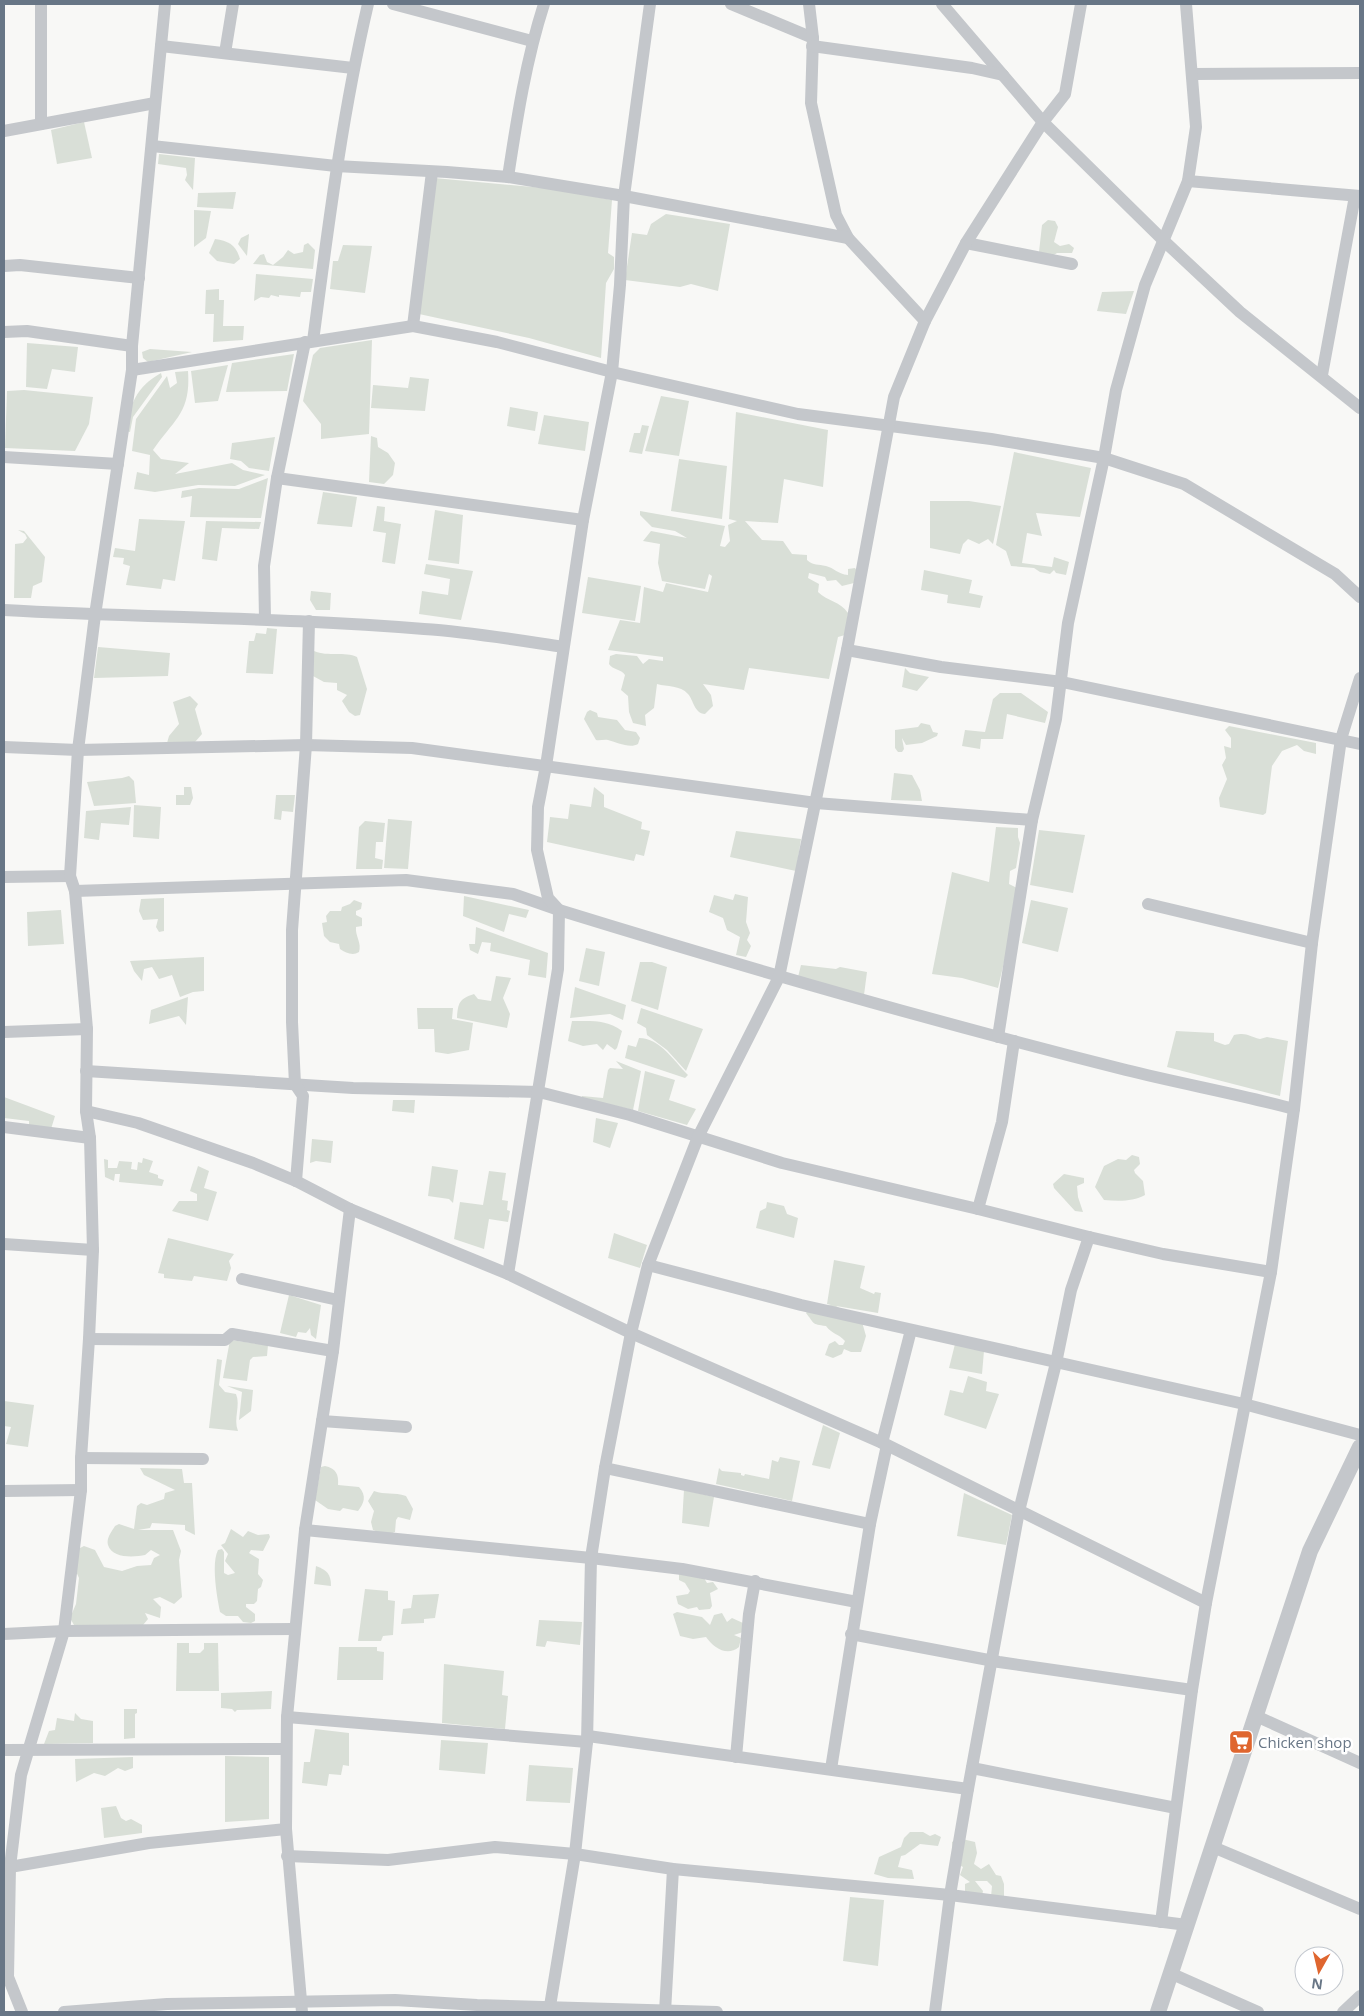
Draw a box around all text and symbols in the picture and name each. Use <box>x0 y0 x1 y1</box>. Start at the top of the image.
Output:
supermarket icon: Chicken shop <box>1228 1729 1254 1755</box>
place label: Chicken shop <box>1258 1732 1352 1752</box>
north arrow <box>1294 1946 1344 1996</box>
text: N <box>1310 1974 1324 1995</box>

